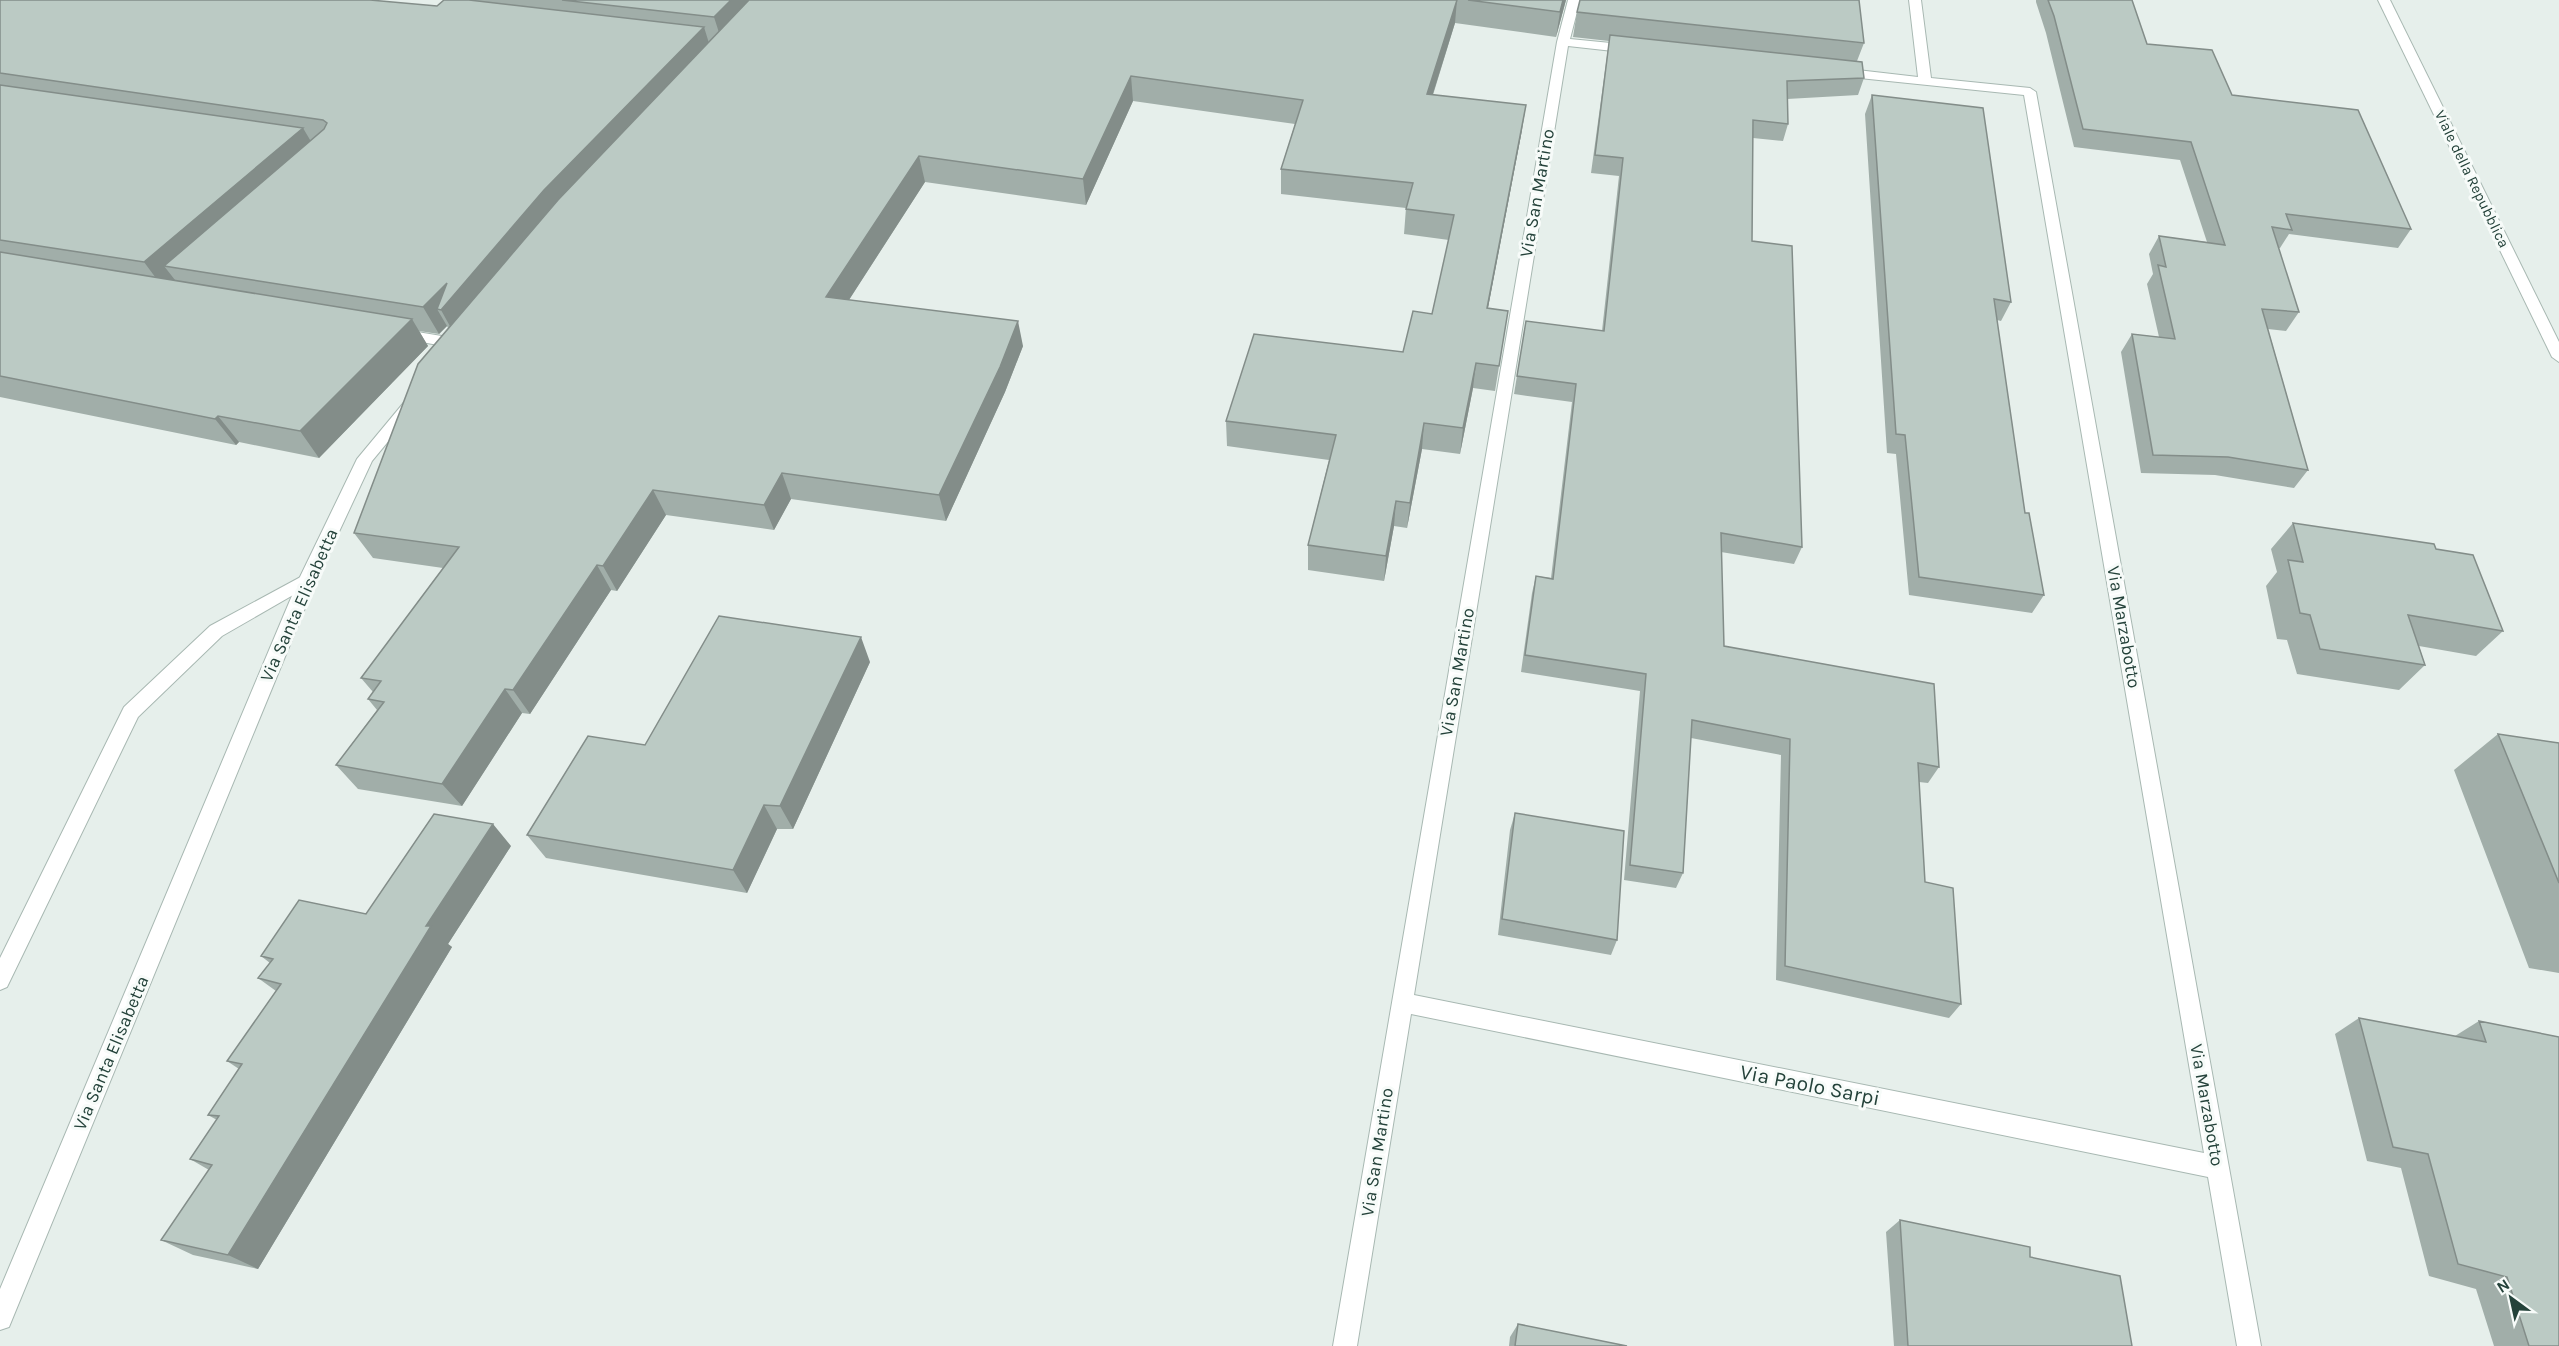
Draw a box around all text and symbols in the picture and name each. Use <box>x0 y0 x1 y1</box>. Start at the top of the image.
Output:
street label: Viale della Repubblica <box>2431 107 2513 251</box>
street label: Via San Martino <box>1515 127 1559 259</box>
street label: Via Santa Elisabetta <box>255 525 343 685</box>
street label: Via Marzabotto <box>2102 564 2146 690</box>
street label: Via San Martino <box>1435 606 1479 738</box>
street label: Via Santa Elisabetta <box>69 973 153 1133</box>
street label: Via Marzabotto <box>2185 1042 2229 1168</box>
street label: Via Paolo Sarpi <box>1738 1060 1882 1110</box>
street label: Via San Martino <box>1356 1086 1398 1218</box>
north arrow <box>2481 1268 2541 1328</box>
text: N <box>2493 1275 2513 1297</box>

